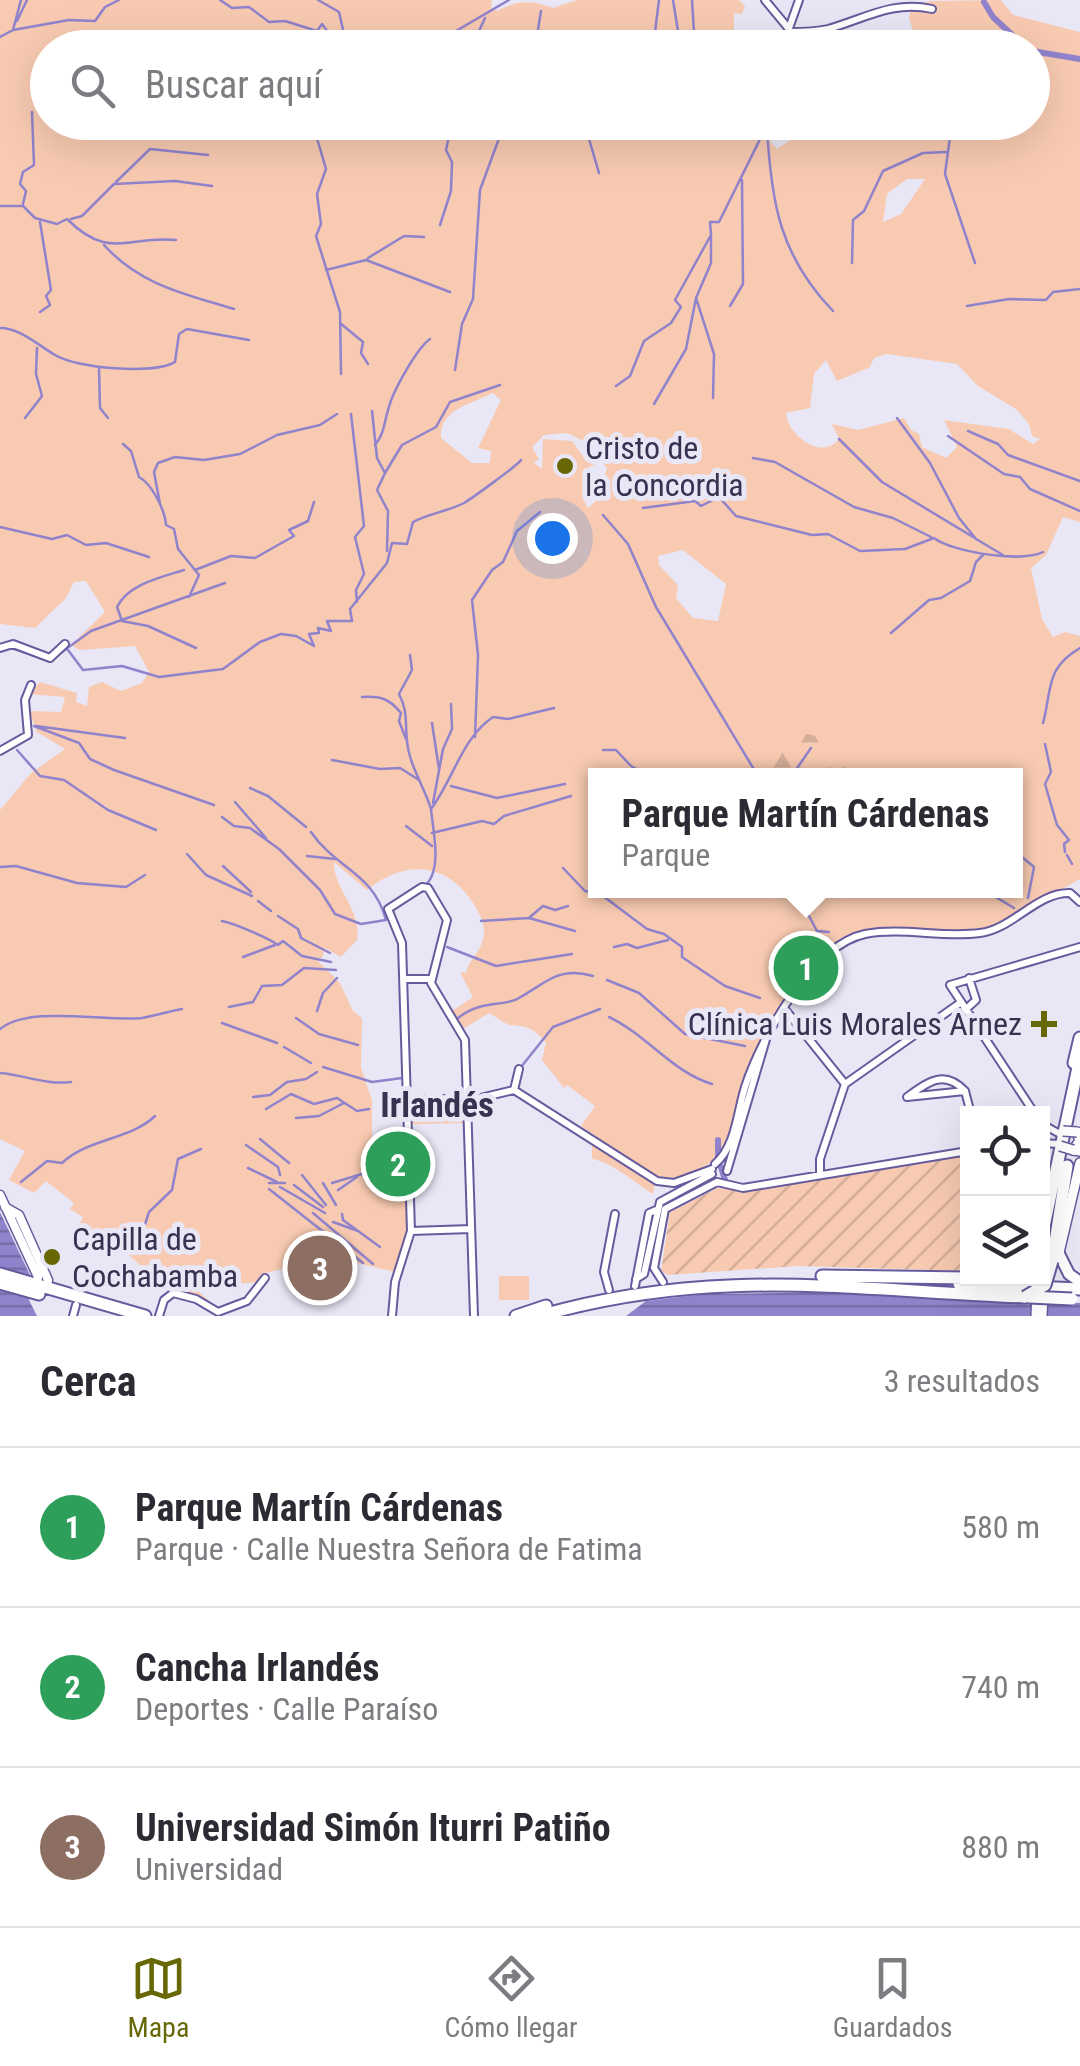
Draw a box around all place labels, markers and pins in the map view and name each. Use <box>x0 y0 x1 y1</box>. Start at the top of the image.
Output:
place label: Cristo de la Concordia <box>585 429 744 504</box>
marker: Cristo de la Concordia <box>554 455 576 477</box>
pin: 1 <box>774 930 838 1006</box>
place label: Clínica Luis Morales Arnez <box>688 1005 1022 1043</box>
marker: Clínica Luis Morales Arnez <box>1031 1011 1057 1037</box>
pin: 2 <box>366 1126 430 1202</box>
place label: Capilla de Cochabamba <box>72 1220 238 1295</box>
pin: 3 <box>288 1230 352 1306</box>
marker: Capilla de Cochabamba <box>41 1246 63 1268</box>

